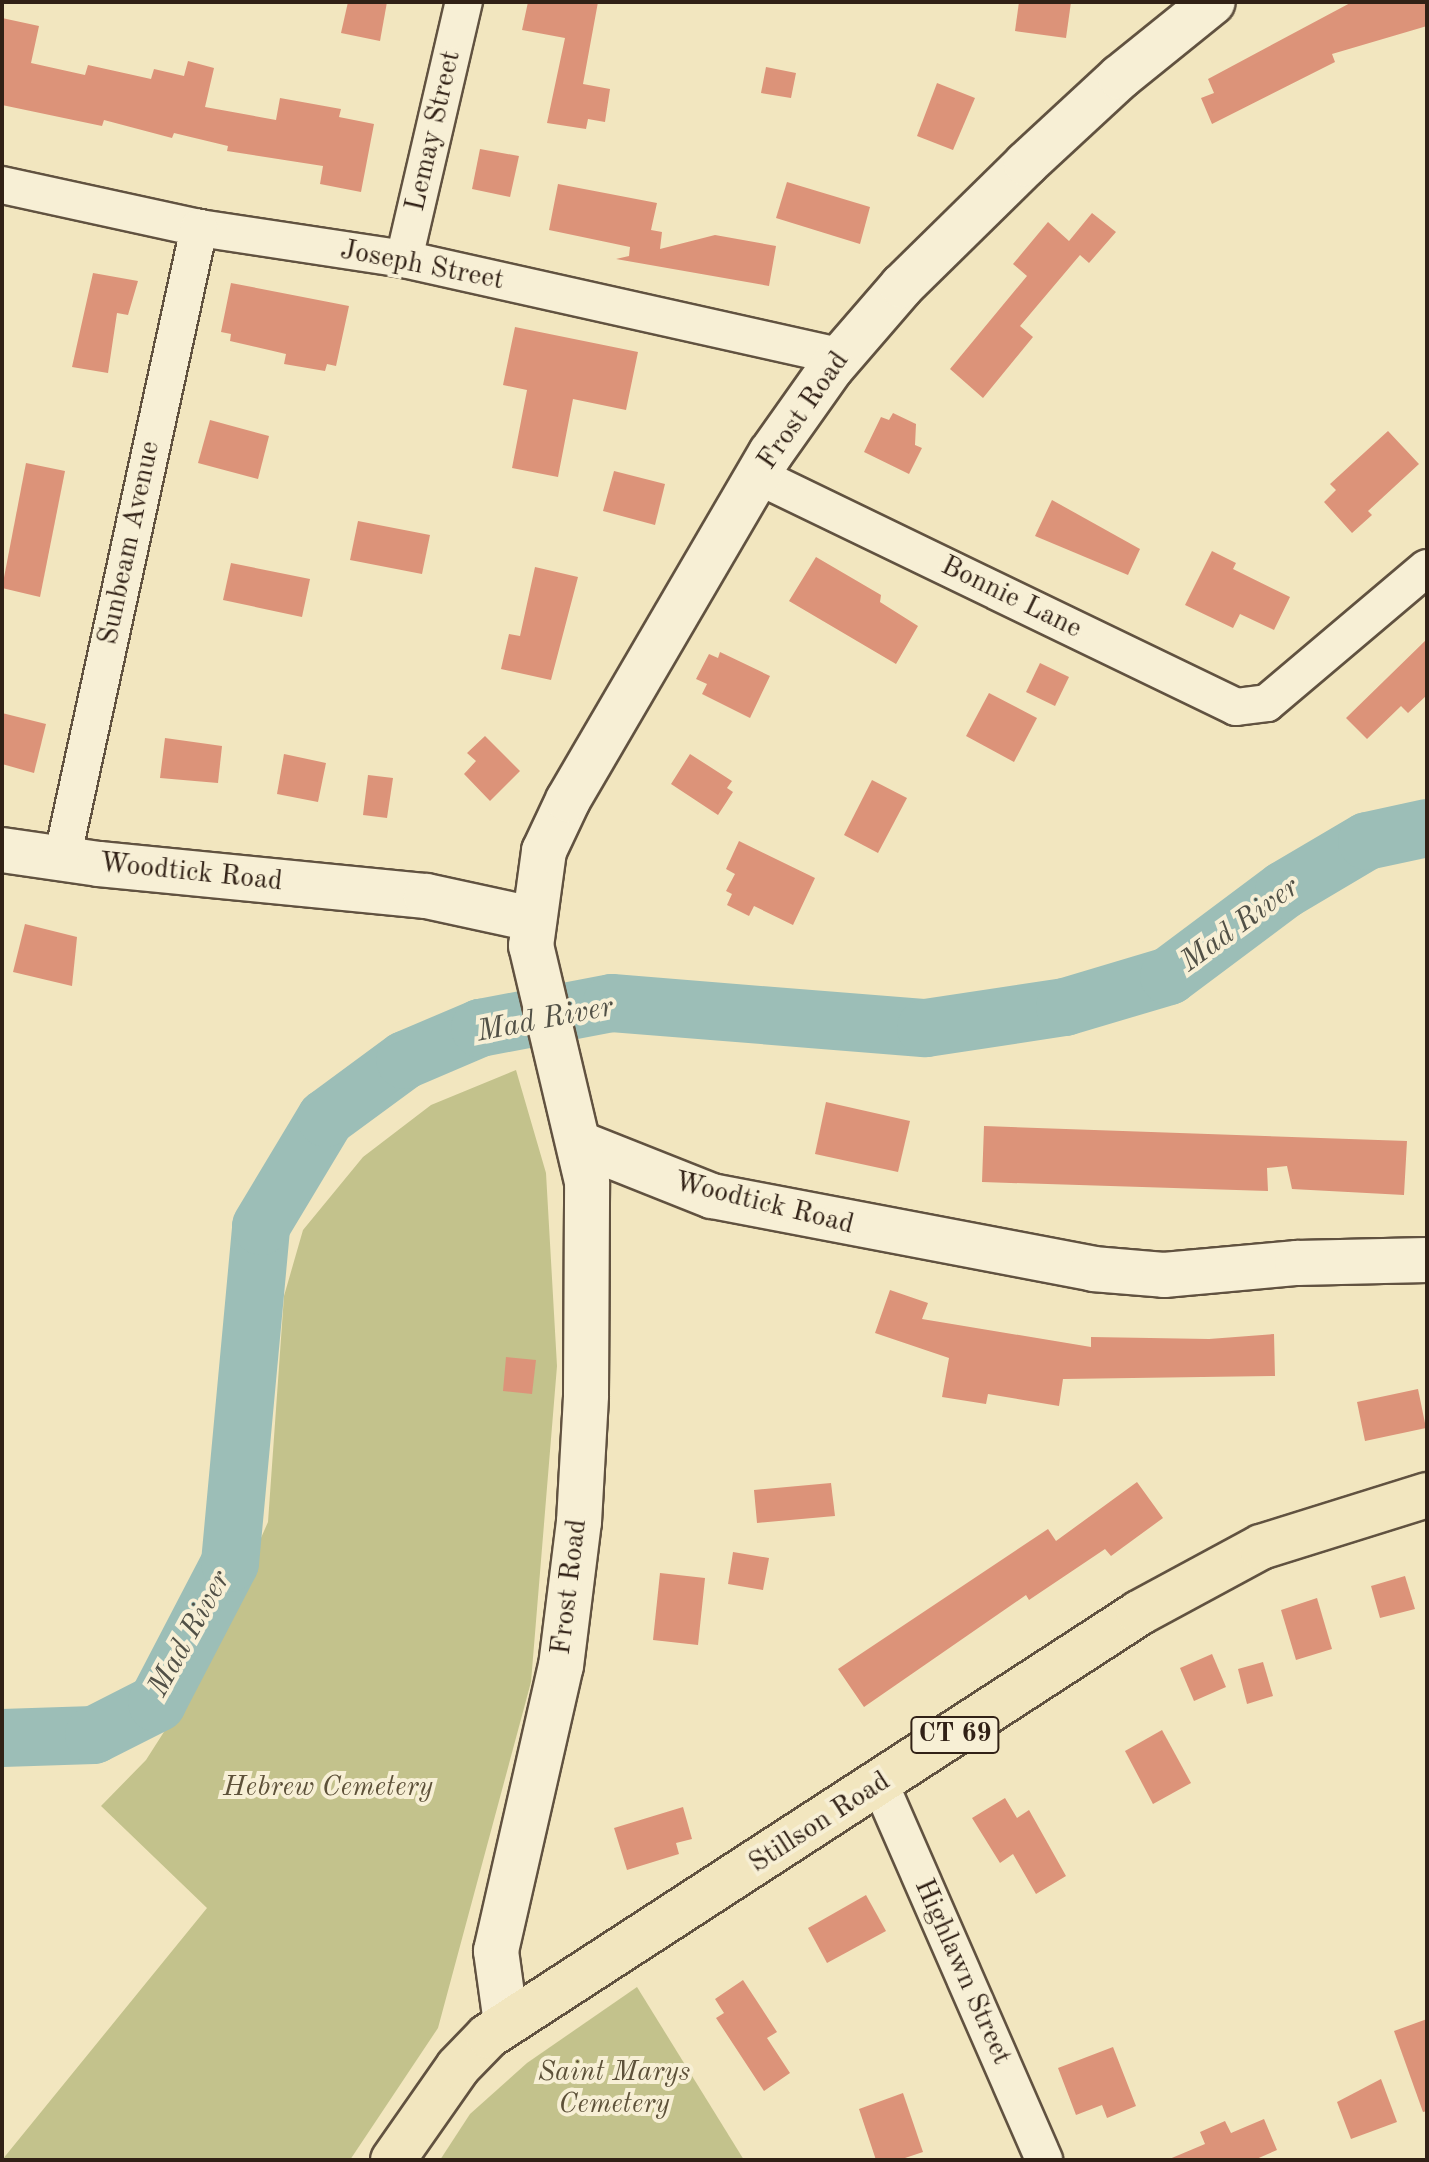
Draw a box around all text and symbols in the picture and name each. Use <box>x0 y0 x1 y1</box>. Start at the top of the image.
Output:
street label: Lemay Street <box>399 47 469 215</box>
street label: Joseph Street <box>337 234 507 298</box>
street label: Frost Road <box>751 345 857 477</box>
street label: Sunbeam Avenue <box>92 438 168 648</box>
street label: Bonnie Lane <box>935 550 1087 646</box>
street label: Woodtick Road <box>98 847 284 899</box>
water label: Mad River <box>1174 870 1306 980</box>
water label: Mad River <box>474 989 616 1051</box>
street label: Woodtick Road <box>671 1165 857 1243</box>
street label: Frost Road <box>545 1517 595 1657</box>
water label: Mad River <box>141 1565 239 1703</box>
road number: CT 69 <box>909 1713 1001 1757</box>
street label: Stillson Road <box>743 1765 897 1881</box>
park label: Hebrew Cemetery <box>223 1771 433 1805</box>
street label: Highlawn Street <box>906 1874 1018 2070</box>
park label: Saint Marys Cemetery <box>538 2056 690 2122</box>

